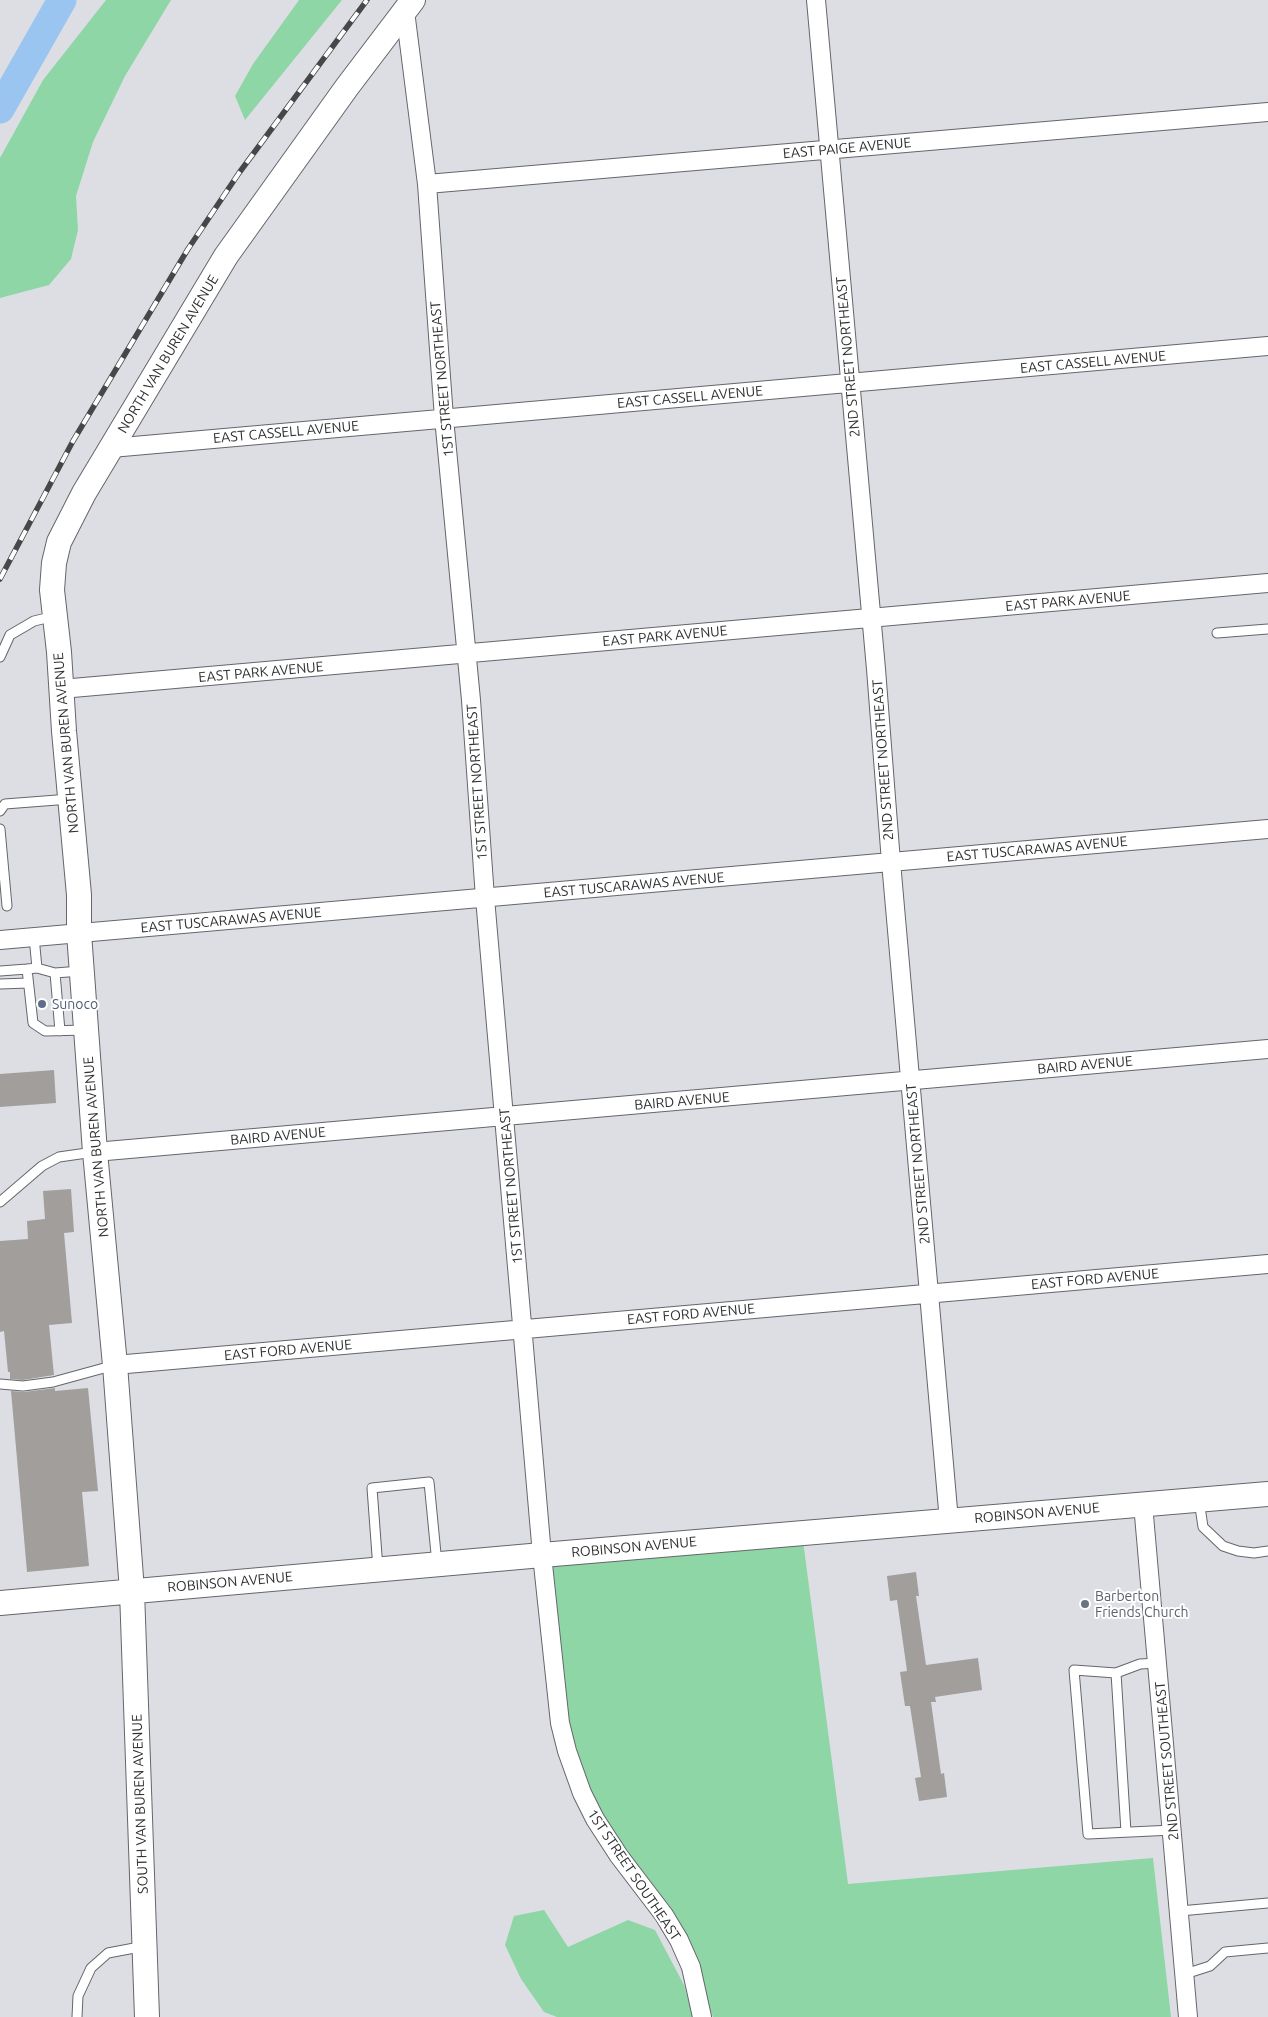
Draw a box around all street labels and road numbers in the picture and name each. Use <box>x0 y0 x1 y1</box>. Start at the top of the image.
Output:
street label: EAST PAIGE AVENUE <box>782 134 912 162</box>
street label: NORTH VAN BUREN AVENUE <box>114 272 222 436</box>
street label: 2ND STREET NORTHEAST <box>833 276 863 438</box>
street label: 1ST STREET NORTHEAST <box>427 300 457 458</box>
street label: EAST CASSELL AVENUE <box>1019 347 1167 377</box>
street label: EAST CASSELL AVENUE <box>616 382 764 412</box>
street label: EAST CASSELL AVENUE <box>212 417 360 447</box>
street label: EAST PARK AVENUE <box>1005 587 1131 615</box>
street label: EAST PARK AVENUE <box>602 622 728 650</box>
street label: NORTH VAN BUREN AVENUE <box>50 652 82 834</box>
street label: EAST PARK AVENUE <box>198 658 324 686</box>
street label: 2ND STREET NORTHEAST <box>869 679 897 841</box>
street label: 1ST STREET NORTHEAST <box>463 703 491 861</box>
street label: EAST TUSCARAWAS AVENUE <box>946 833 1128 865</box>
street label: EAST TUSCARAWAS AVENUE <box>543 869 725 901</box>
street label: EAST TUSCARAWAS AVENUE <box>140 904 322 936</box>
street label: BAIRD AVENUE <box>1036 1052 1134 1078</box>
street label: NORTH VAN BUREN AVENUE <box>80 1056 112 1238</box>
street label: 2ND STREET NORTHEAST <box>903 1083 933 1245</box>
street label: BAIRD AVENUE <box>633 1088 731 1114</box>
street label: 1ST STREET NORTHEAST <box>496 1107 526 1265</box>
street label: BAIRD AVENUE <box>229 1123 327 1149</box>
street label: EAST FORD AVENUE <box>1030 1265 1160 1293</box>
street label: EAST FORD AVENUE <box>626 1300 756 1328</box>
street label: EAST FORD AVENUE <box>223 1336 353 1364</box>
street label: ROBINSON AVENUE <box>974 1499 1100 1527</box>
street label: ROBINSON AVENUE <box>571 1533 697 1561</box>
street label: ROBINSON AVENUE <box>167 1568 293 1596</box>
street label: 2ND STREET SOUTHEAST <box>1152 1681 1182 1841</box>
street label: SOUTH VAN BUREN AVENUE <box>128 1714 152 1894</box>
street label: 1ST STREET SOUTHEAST <box>584 1806 684 1944</box>

